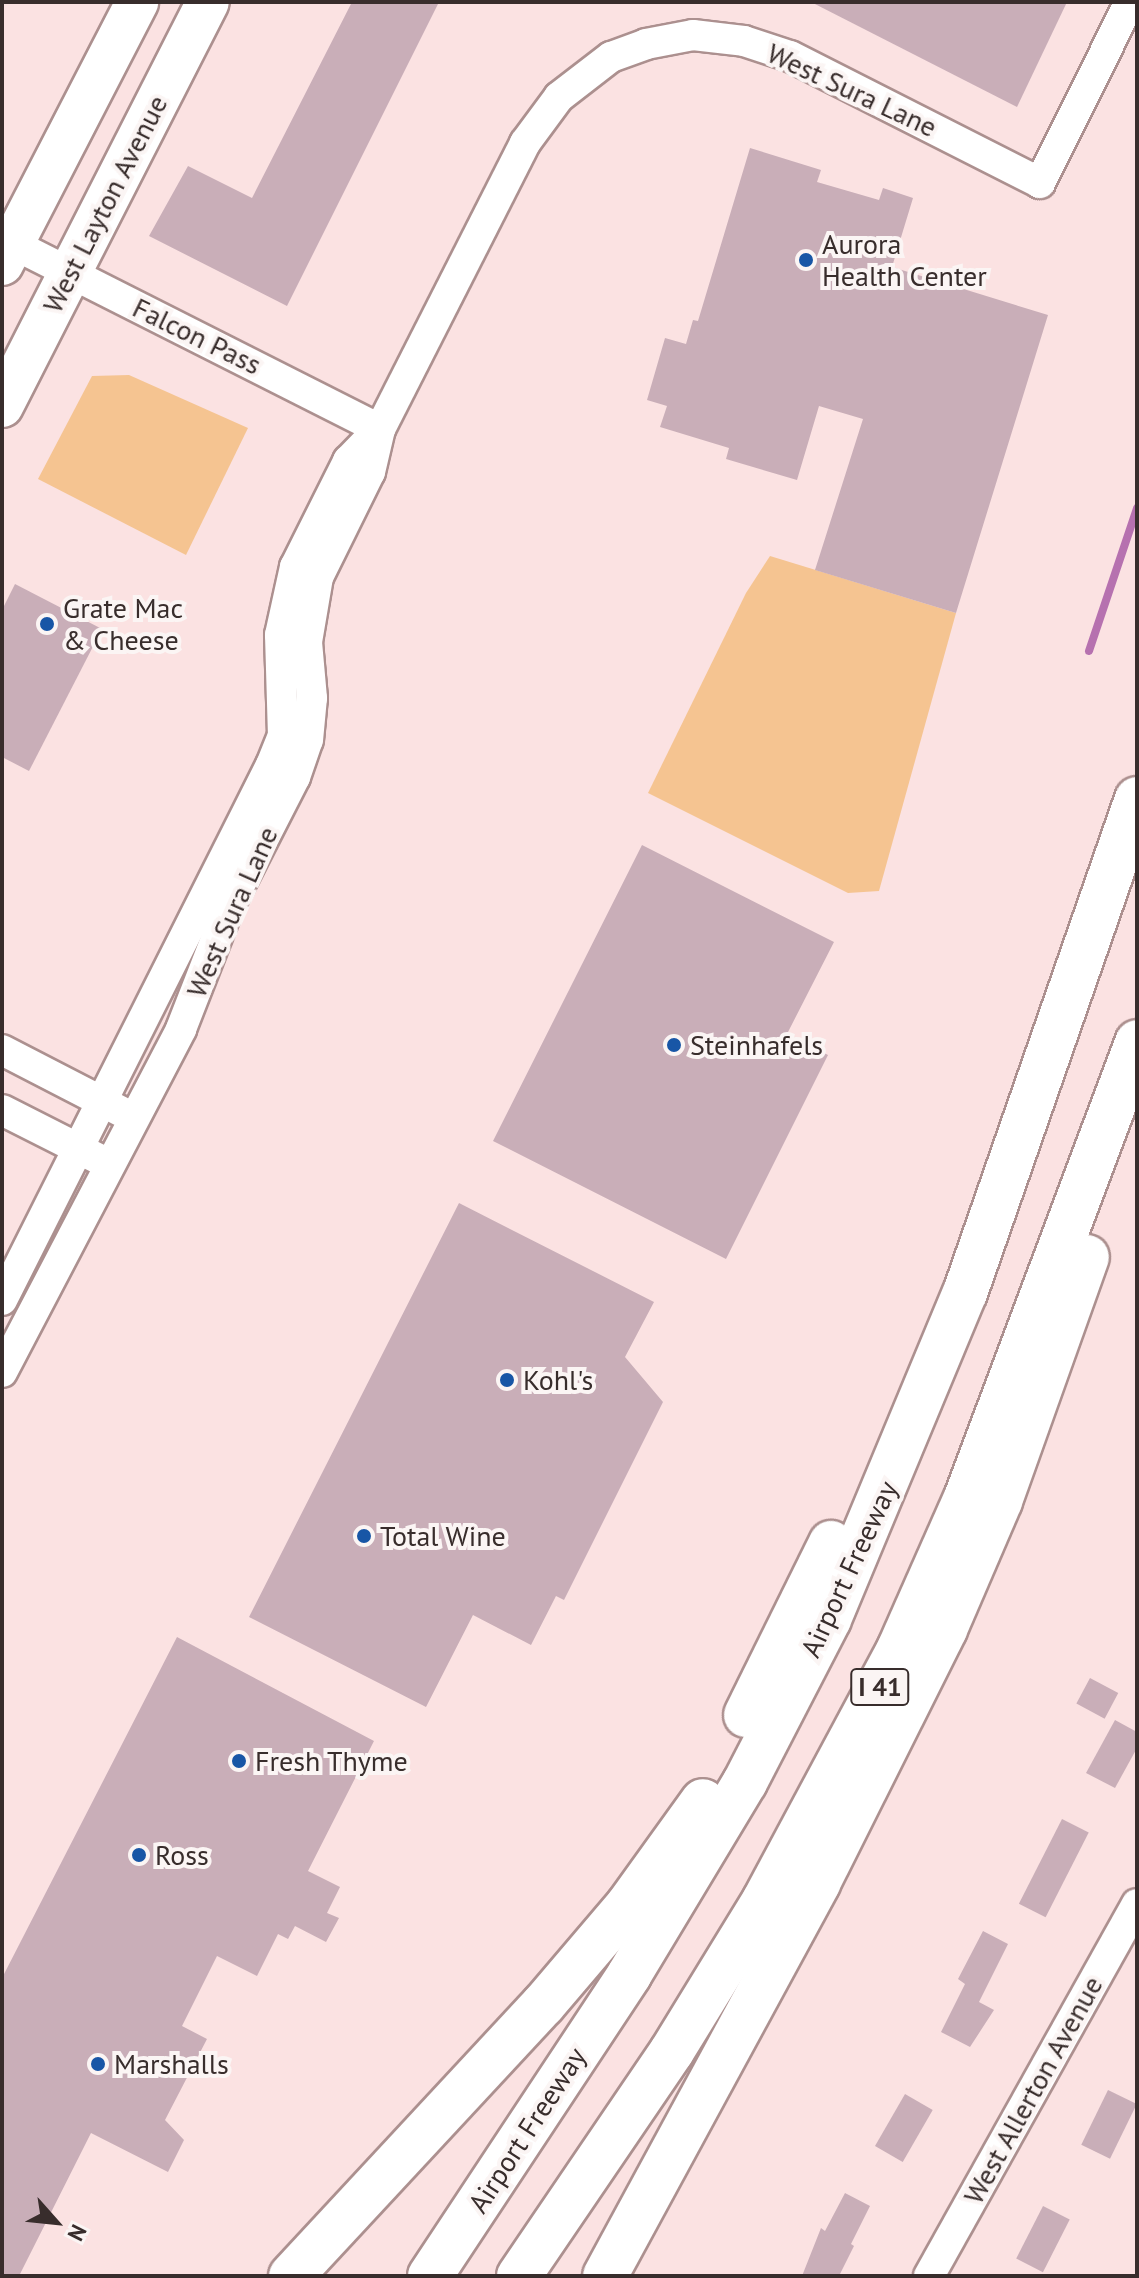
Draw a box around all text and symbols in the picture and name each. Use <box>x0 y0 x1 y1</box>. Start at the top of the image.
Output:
street label: West Sura Lane <box>762 36 942 144</box>
street label: West Layton Avenue <box>35 89 175 319</box>
place label: Aurora Health Center <box>822 227 987 293</box>
marker: Aurora Health Center <box>797 251 815 269</box>
street label: Falcon Pass <box>127 291 267 381</box>
place label: Grate Mac & Cheese <box>63 591 183 657</box>
marker: Grate Mac & Cheese <box>38 615 56 633</box>
street label: West Sura Lane <box>179 821 285 1003</box>
place label: Steinhafels <box>690 1028 823 1062</box>
marker: Steinhafels <box>665 1036 683 1054</box>
place label: Kohl's <box>523 1363 593 1397</box>
marker: Kohl's <box>498 1371 516 1389</box>
street label: Airport Freeway <box>794 1476 904 1662</box>
place label: Total Wine <box>380 1519 506 1553</box>
marker: Total Wine <box>355 1527 373 1545</box>
road number: I 41 <box>850 1665 910 1709</box>
place label: Fresh Thyme <box>255 1744 409 1778</box>
marker: Fresh Thyme <box>230 1752 248 1770</box>
place label: Ross <box>155 1838 209 1872</box>
marker: Ross <box>130 1846 148 1864</box>
street label: West Allerton Avenue <box>956 1970 1110 2210</box>
street label: Airport Freeway <box>461 2041 593 2219</box>
place label: Marshalls <box>114 2047 229 2081</box>
marker: Marshalls <box>89 2055 107 2073</box>
north arrow <box>16 2182 96 2262</box>
text: N <box>62 2220 93 2246</box>

